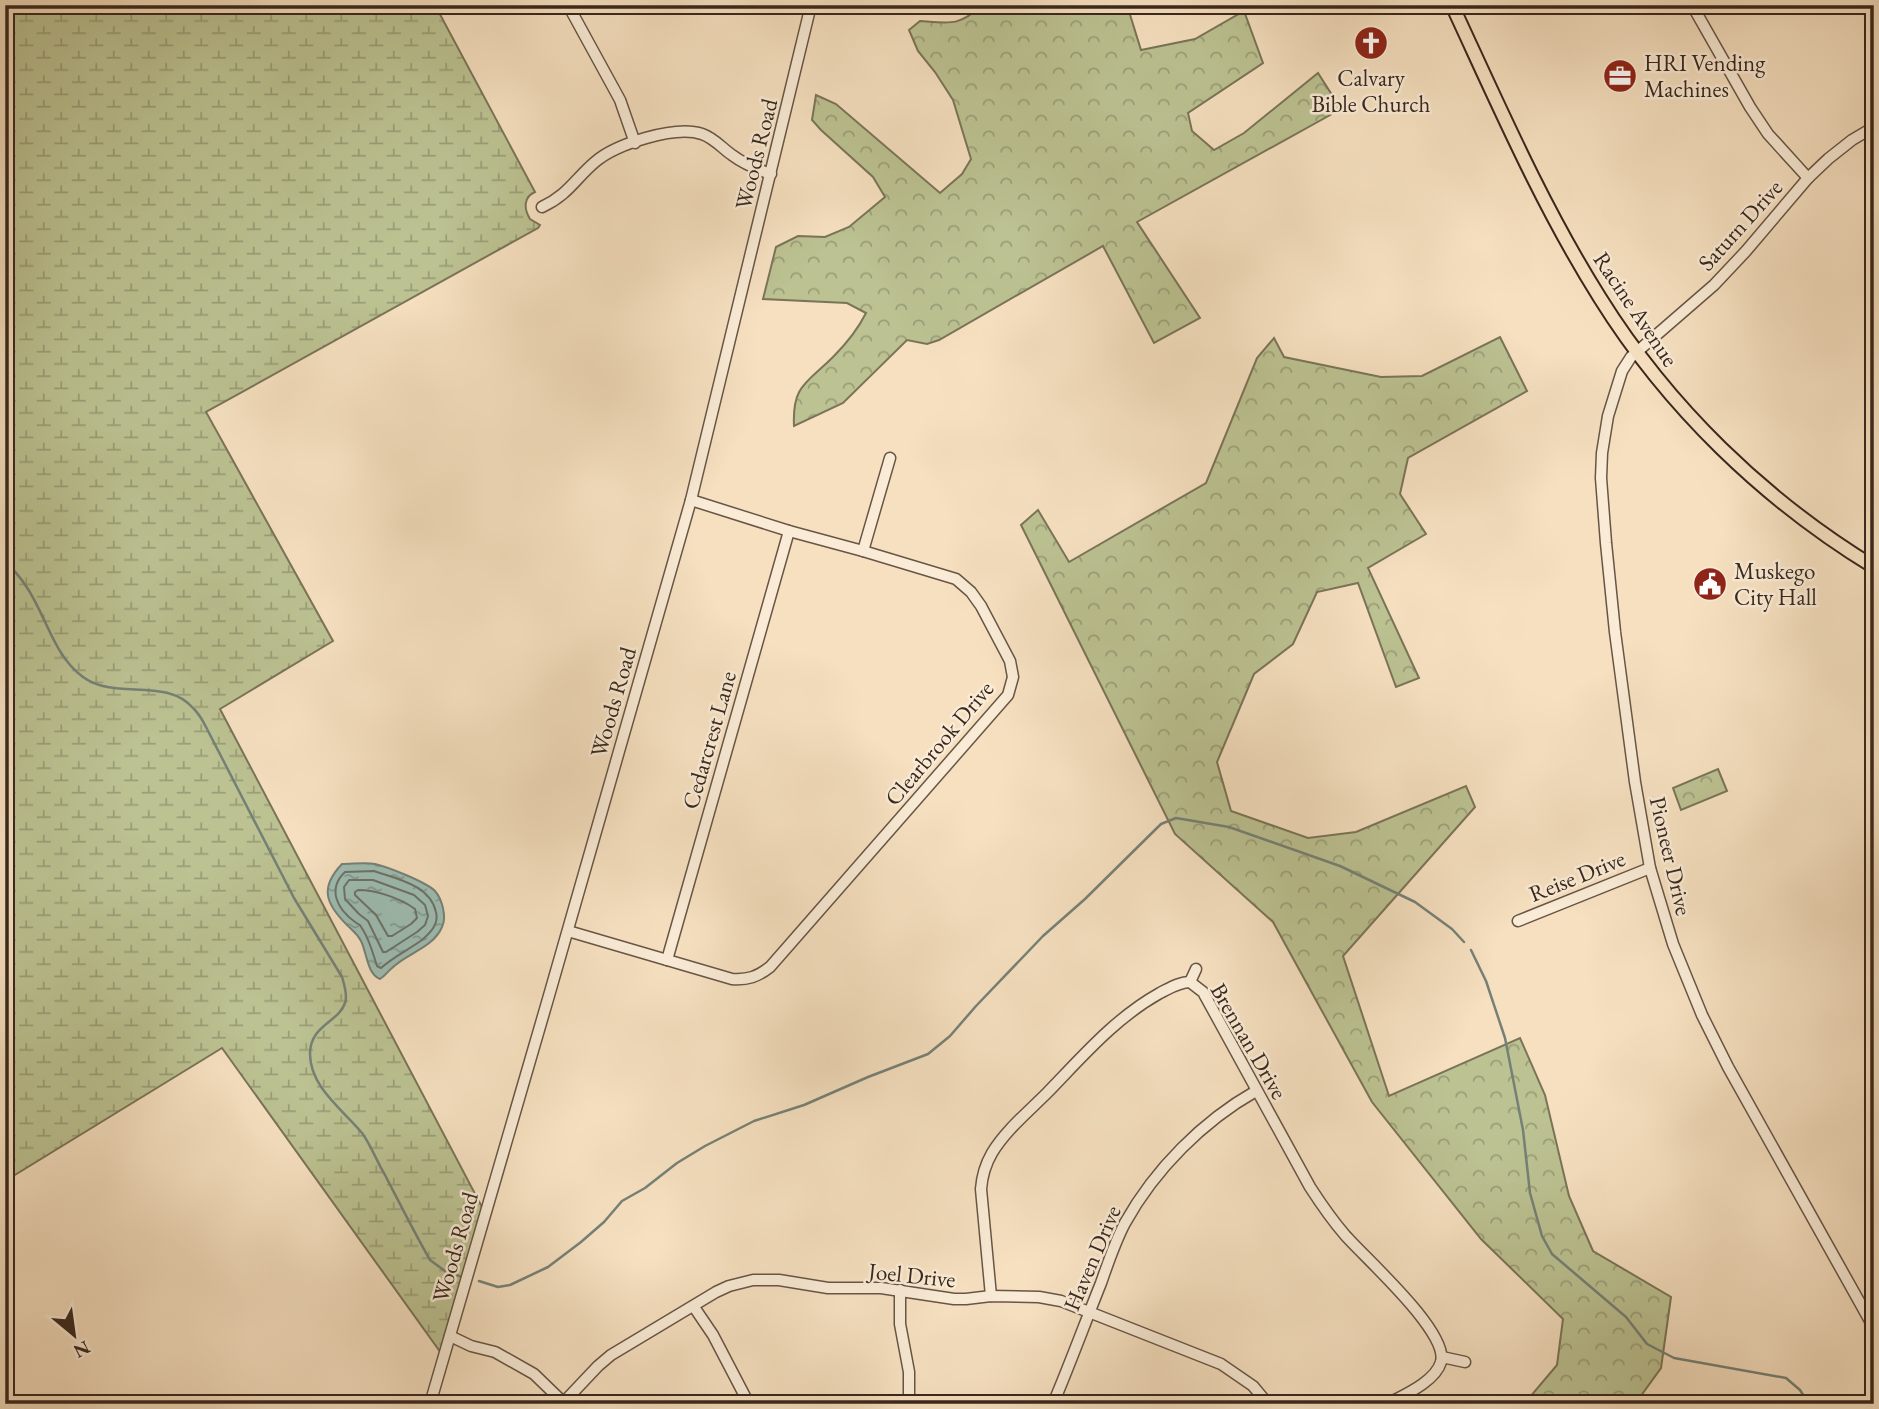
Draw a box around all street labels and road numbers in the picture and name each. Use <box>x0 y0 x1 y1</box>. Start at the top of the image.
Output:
street label: Woods Road <box>728 95 784 213</box>
street label: Saturn Drive <box>1691 173 1789 277</box>
street label: Racine Avenue <box>1587 246 1685 372</box>
street label: Woods Road <box>583 643 643 761</box>
street label: Cedarcrest Lane <box>675 667 743 812</box>
street label: Clearbrook Drive <box>878 674 1000 812</box>
street label: Pioneer Drive <box>1643 794 1699 918</box>
street label: Reise Drive <box>1524 843 1630 909</box>
street label: Brennan Drive <box>1204 977 1294 1105</box>
street label: Woods Road <box>425 1188 485 1306</box>
street label: Haven Drive <box>1056 1201 1128 1315</box>
street label: Joel Drive <box>865 1255 957 1294</box>

